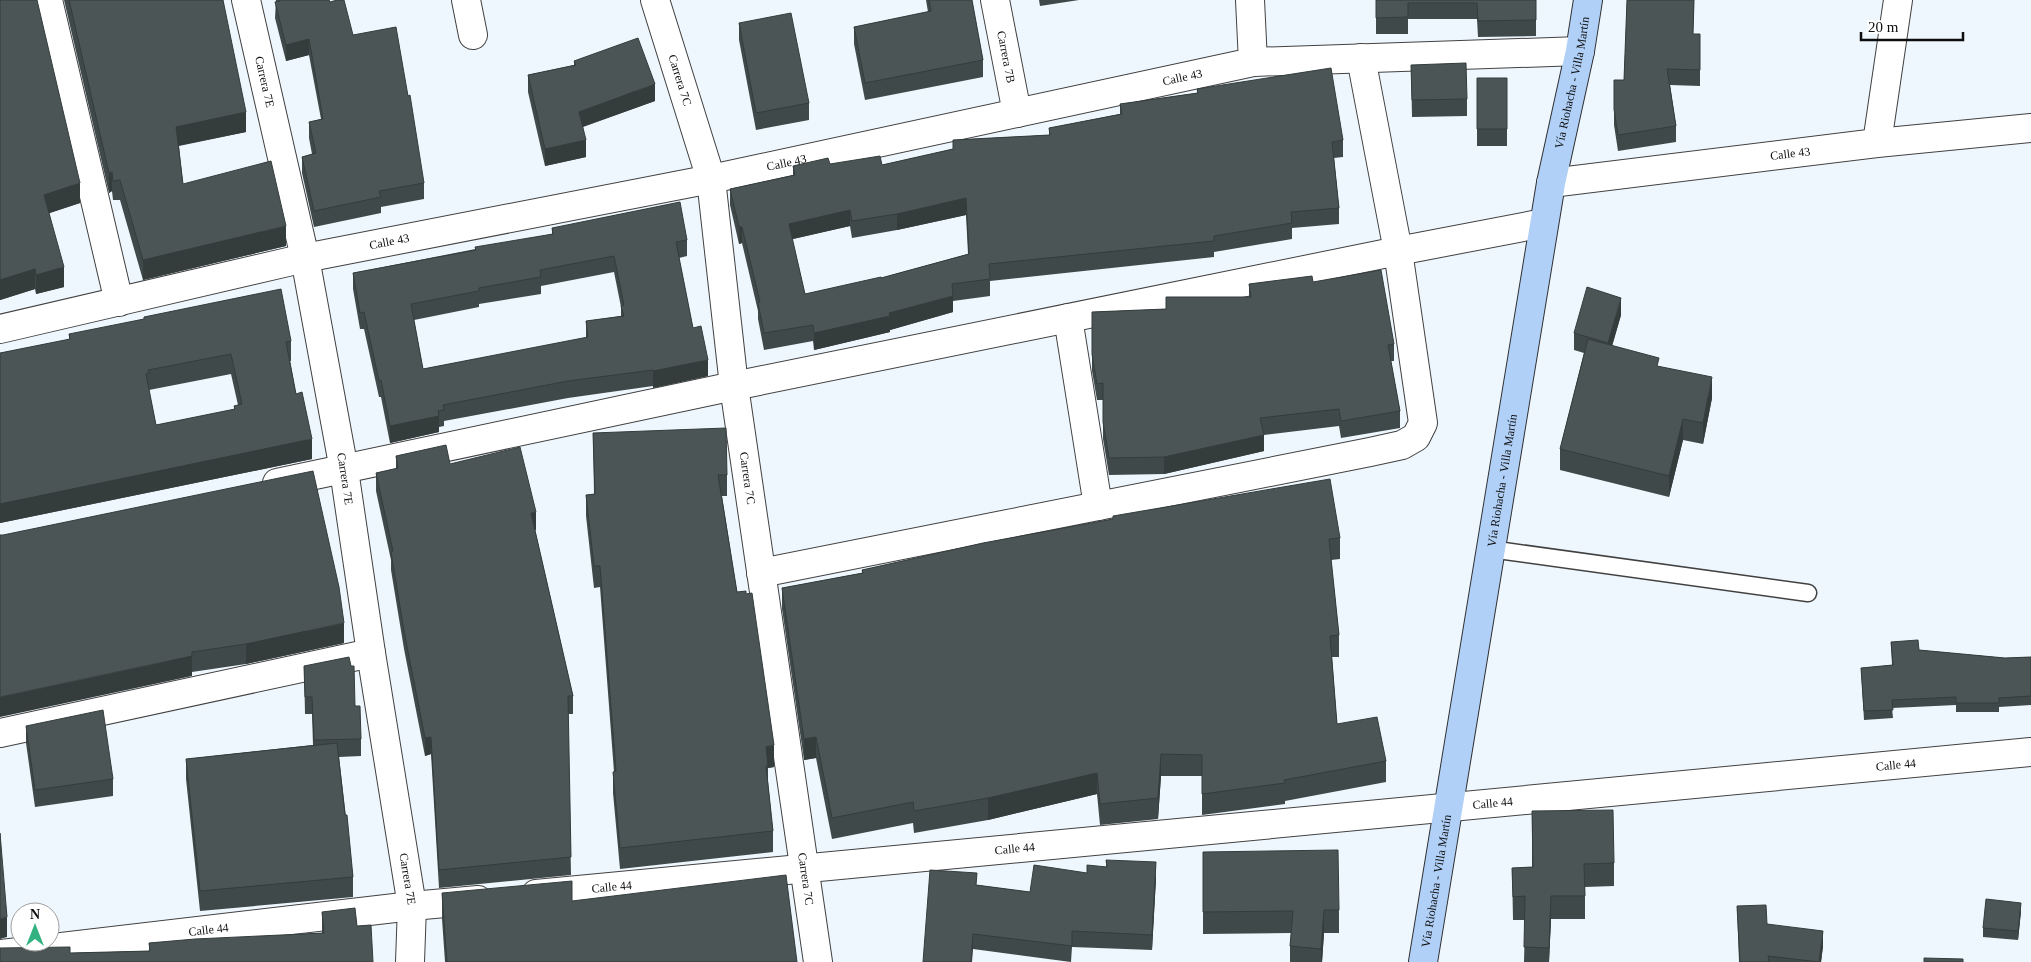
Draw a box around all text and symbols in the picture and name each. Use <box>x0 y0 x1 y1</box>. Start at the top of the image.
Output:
scale bar <box>1861 10 1964 42</box>
street label: Vía Riohacha - Villa Martín <box>1552 16 1592 150</box>
text: 20 m <box>1868 19 1899 35</box>
street label: Carrera 7B <box>994 30 1018 84</box>
street label: Carrera 7C <box>665 53 695 108</box>
street label: Carrera 7E <box>252 55 277 109</box>
street label: Calle 43 <box>1161 66 1204 88</box>
street label: Calle 43 <box>1769 144 1811 163</box>
street label: Calle 43 <box>765 152 808 174</box>
street label: Calle 43 <box>368 231 410 252</box>
street label: Vía Riohacha - Villa Martín <box>1484 413 1520 548</box>
street label: Carrera 7C <box>737 451 758 505</box>
street label: Carrera 7E <box>334 452 356 506</box>
street label: Calle 44 <box>1875 756 1917 774</box>
street label: Calle 44 <box>1472 794 1513 812</box>
street label: Vía Riohacha - Villa Martín <box>1418 814 1454 949</box>
street label: Calle 44 <box>994 840 1036 857</box>
street label: Carrera 7E <box>397 852 419 906</box>
street label: Carrera 7C <box>795 852 817 906</box>
street label: Calle 44 <box>591 878 632 896</box>
north arrow <box>10 902 60 952</box>
text: N <box>30 907 40 922</box>
street label: Calle 44 <box>188 920 229 939</box>

